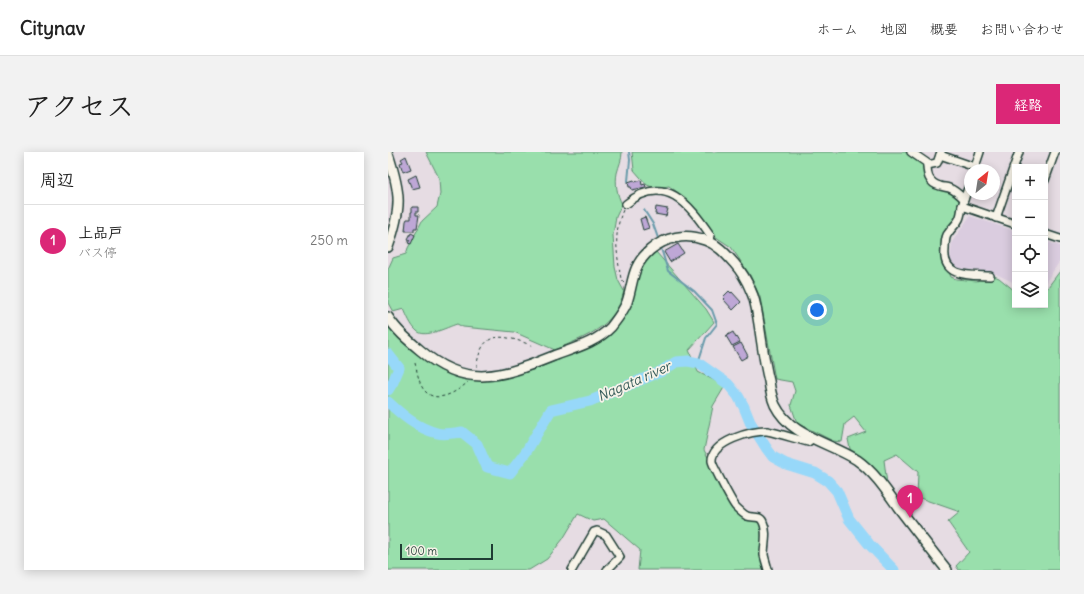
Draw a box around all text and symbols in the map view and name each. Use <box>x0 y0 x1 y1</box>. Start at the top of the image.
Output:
text: Citynav <box>20 16 85 40</box>
text: ホーム <box>817 20 858 38</box>
text: 地図 <box>880 20 908 38</box>
text: 概要 <box>930 20 958 38</box>
text: お問い合わせ <box>980 20 1064 38</box>
button: 経路 <box>996 84 1060 124</box>
text: アクセス <box>24 88 134 124</box>
north arrow <box>964 164 1000 200</box>
map controls <box>1012 164 1048 308</box>
button: + <box>1012 164 1048 200</box>
text: 周辺 <box>40 169 74 191</box>
button: − <box>1012 200 1048 236</box>
text: 上品戸 <box>78 223 123 242</box>
text: 1 <box>50 232 56 249</box>
text: 250 m <box>310 232 348 249</box>
button: locate <box>1012 236 1048 272</box>
text: バス停 <box>78 244 117 261</box>
button: layers <box>1012 272 1048 308</box>
your location <box>807 300 827 320</box>
water label: Nagata river <box>595 356 675 405</box>
pin: 1 <box>897 485 923 518</box>
scale bar <box>400 542 493 561</box>
text: 100 m <box>406 544 437 558</box>

